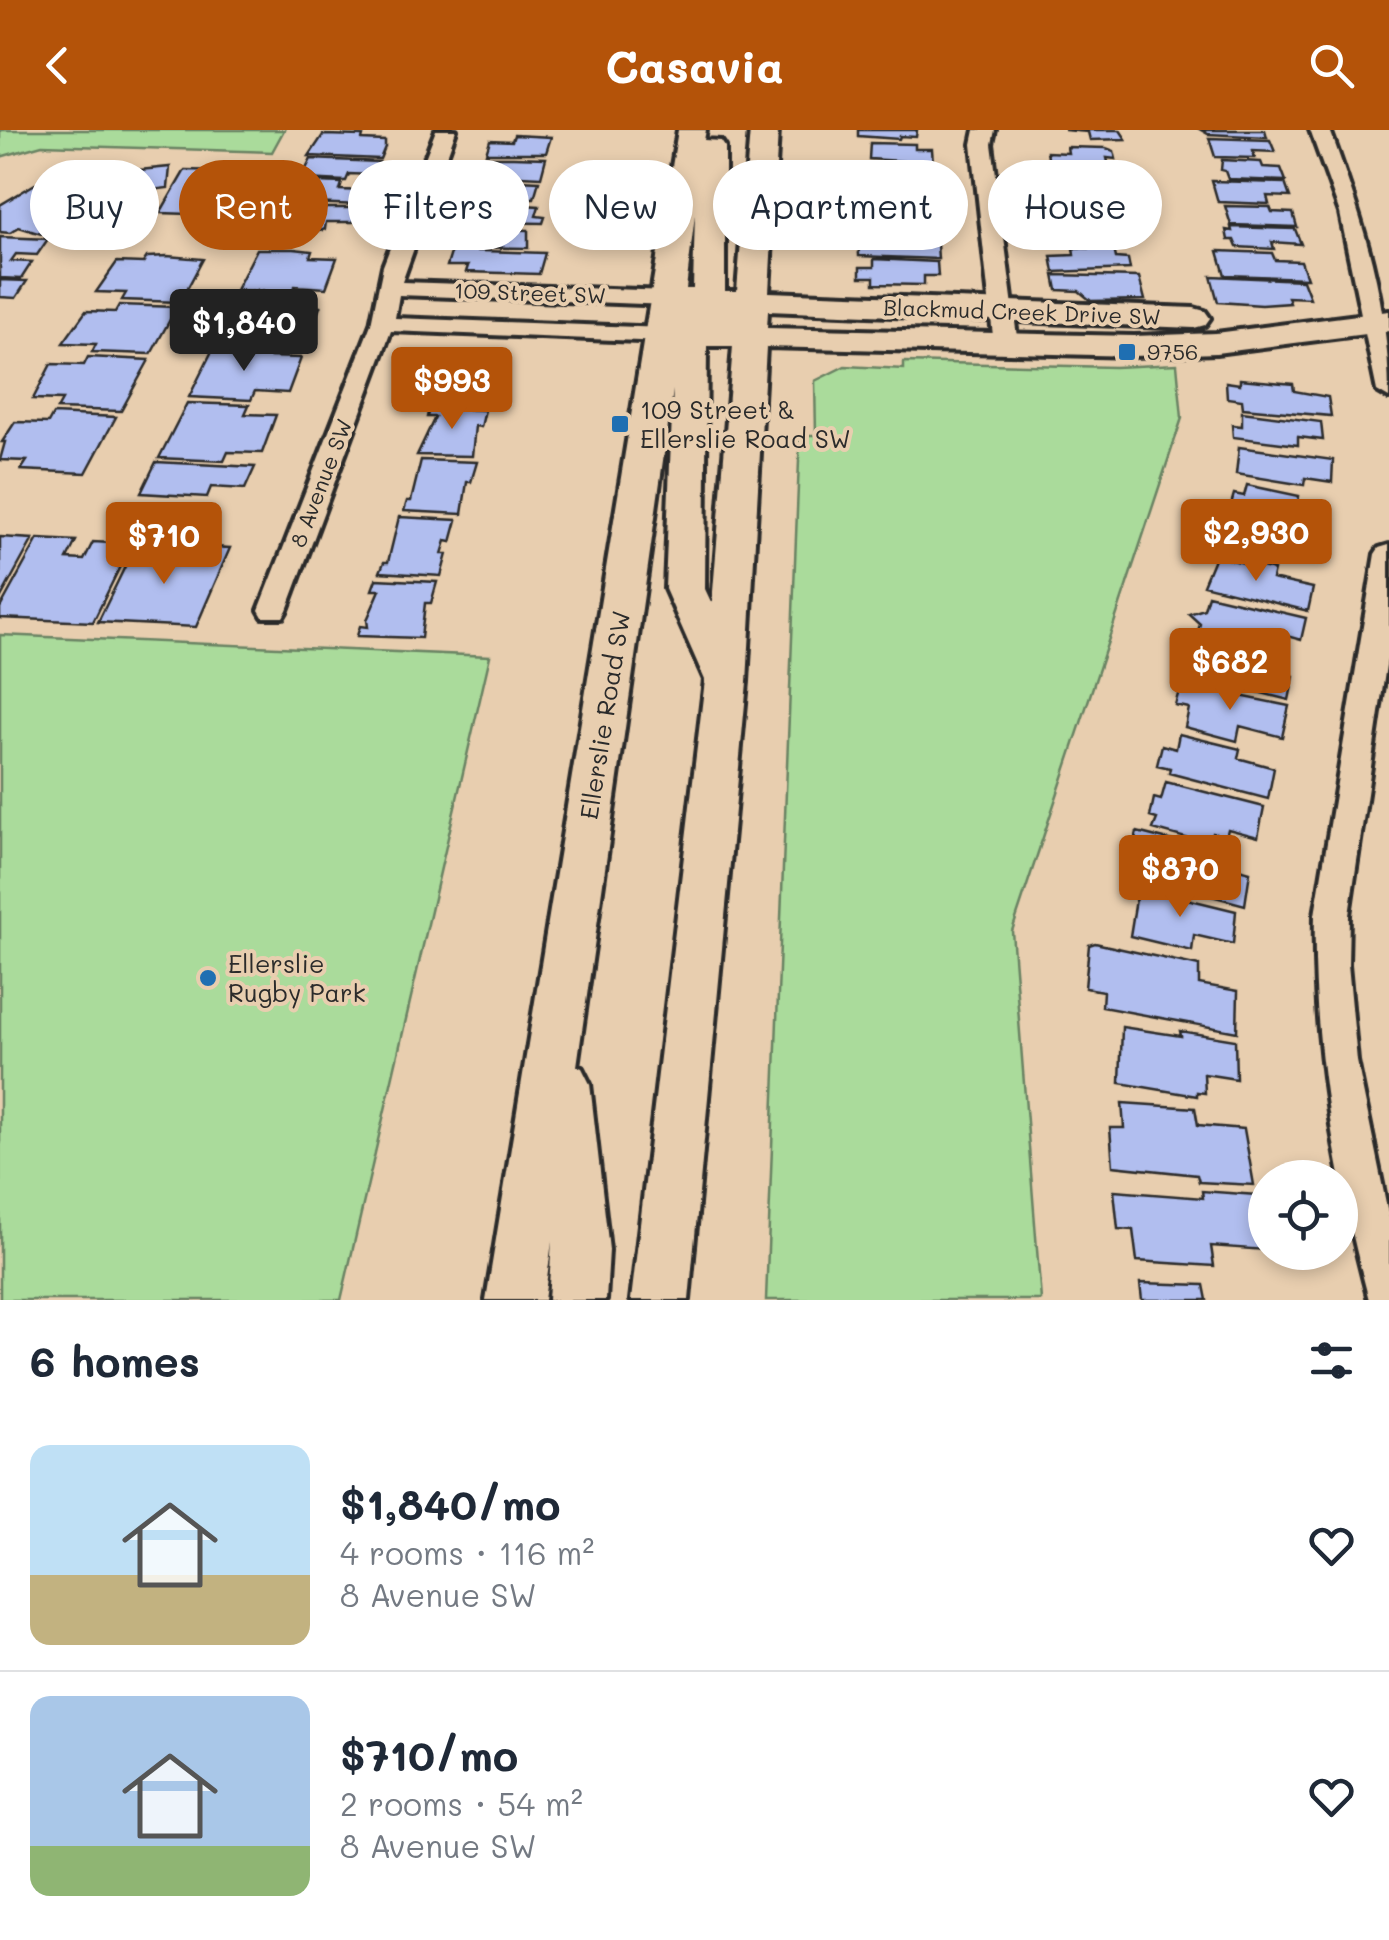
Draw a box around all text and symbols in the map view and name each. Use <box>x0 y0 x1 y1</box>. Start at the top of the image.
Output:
text: Casavia <box>605 36 784 94</box>
icon: back <box>30 38 85 93</box>
icon: search <box>1304 38 1359 93</box>
chip: Buy <box>30 160 159 250</box>
chip: Rent <box>179 160 328 250</box>
chip: Filters <box>348 160 529 250</box>
chip: New <box>549 160 693 250</box>
chip: Apartment <box>713 160 968 250</box>
chip: House <box>988 160 1162 250</box>
street label: 109 Street SW <box>453 275 607 310</box>
pin: $1,840 <box>163 289 325 374</box>
street label: Blackmud Creek Drive SW <box>883 292 1161 331</box>
text: $1,840 <box>192 300 296 342</box>
place label: 9756 <box>1147 337 1198 366</box>
marker: 9756 <box>1116 341 1138 363</box>
pin: $993 <box>393 347 511 432</box>
text: $993 <box>413 358 491 400</box>
place label: 109 Street & Ellerslie Road SW <box>640 393 851 454</box>
marker: 109 Street & Ellerslie Road SW <box>609 413 631 435</box>
street label: 8 Avenue SW <box>283 415 358 551</box>
pin: $2,930 <box>1175 499 1337 584</box>
pin: $710 <box>105 502 223 587</box>
text: $2,930 <box>1203 510 1309 552</box>
text: $710 <box>128 513 200 555</box>
street label: Ellerslie Road SW <box>572 608 636 821</box>
pin: $682 <box>1171 628 1289 713</box>
text: $682 <box>1192 639 1268 681</box>
pin: $870 <box>1121 835 1239 920</box>
text: $870 <box>1141 846 1219 888</box>
place label: Ellerslie Rugby Park <box>228 947 366 1009</box>
marker: Ellerslie Rugby Park <box>197 967 219 989</box>
map controls <box>1248 1160 1358 1270</box>
button: locate <box>1248 1160 1358 1270</box>
text: 6 homes <box>30 1333 200 1388</box>
icon: filters <box>1304 1333 1359 1388</box>
text: $1,840/mo <box>340 1476 561 1531</box>
icon: home <box>110 1485 230 1605</box>
icon: heart <box>1304 1518 1359 1573</box>
text: 4 rooms · 116 m² <box>340 1531 594 1573</box>
text: 8 Avenue SW <box>340 1573 537 1615</box>
text: $710/mo <box>340 1727 518 1782</box>
icon: home <box>110 1736 230 1856</box>
icon: heart <box>1304 1769 1359 1824</box>
text: 2 rooms · 54 m² <box>340 1782 583 1824</box>
text: 8 Avenue SW <box>340 1824 537 1866</box>

